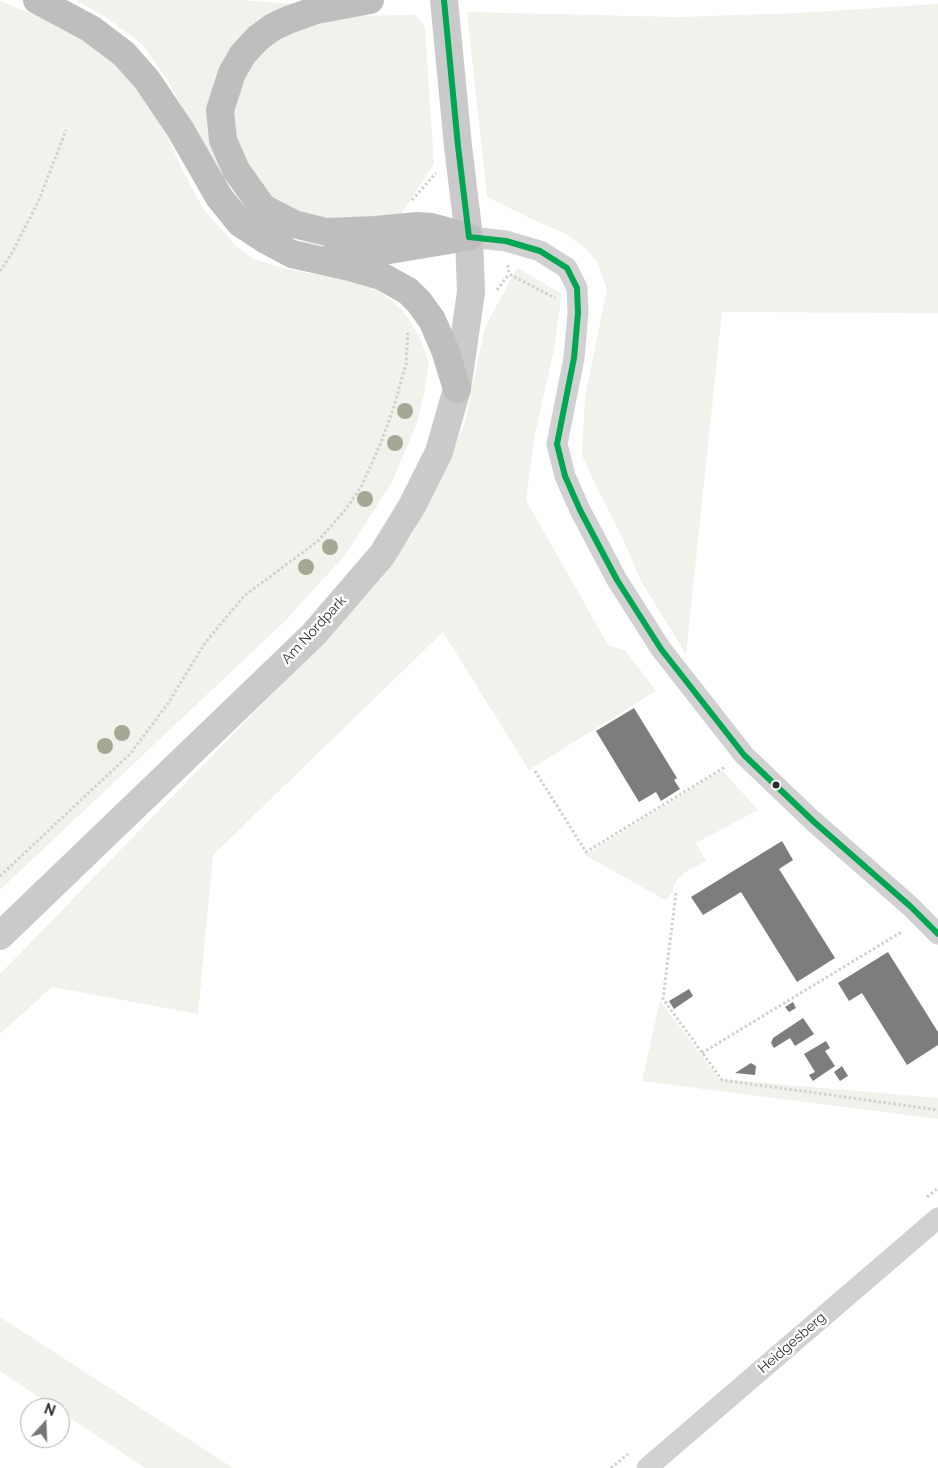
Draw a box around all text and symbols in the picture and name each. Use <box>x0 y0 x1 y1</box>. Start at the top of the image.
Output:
street label: Am Nordpark <box>278 592 350 668</box>
unlabelled marker <box>771 780 781 790</box>
street label: Heidgesberg <box>755 1309 829 1377</box>
north arrow <box>20 1398 70 1448</box>
text: N <box>42 1400 58 1419</box>

